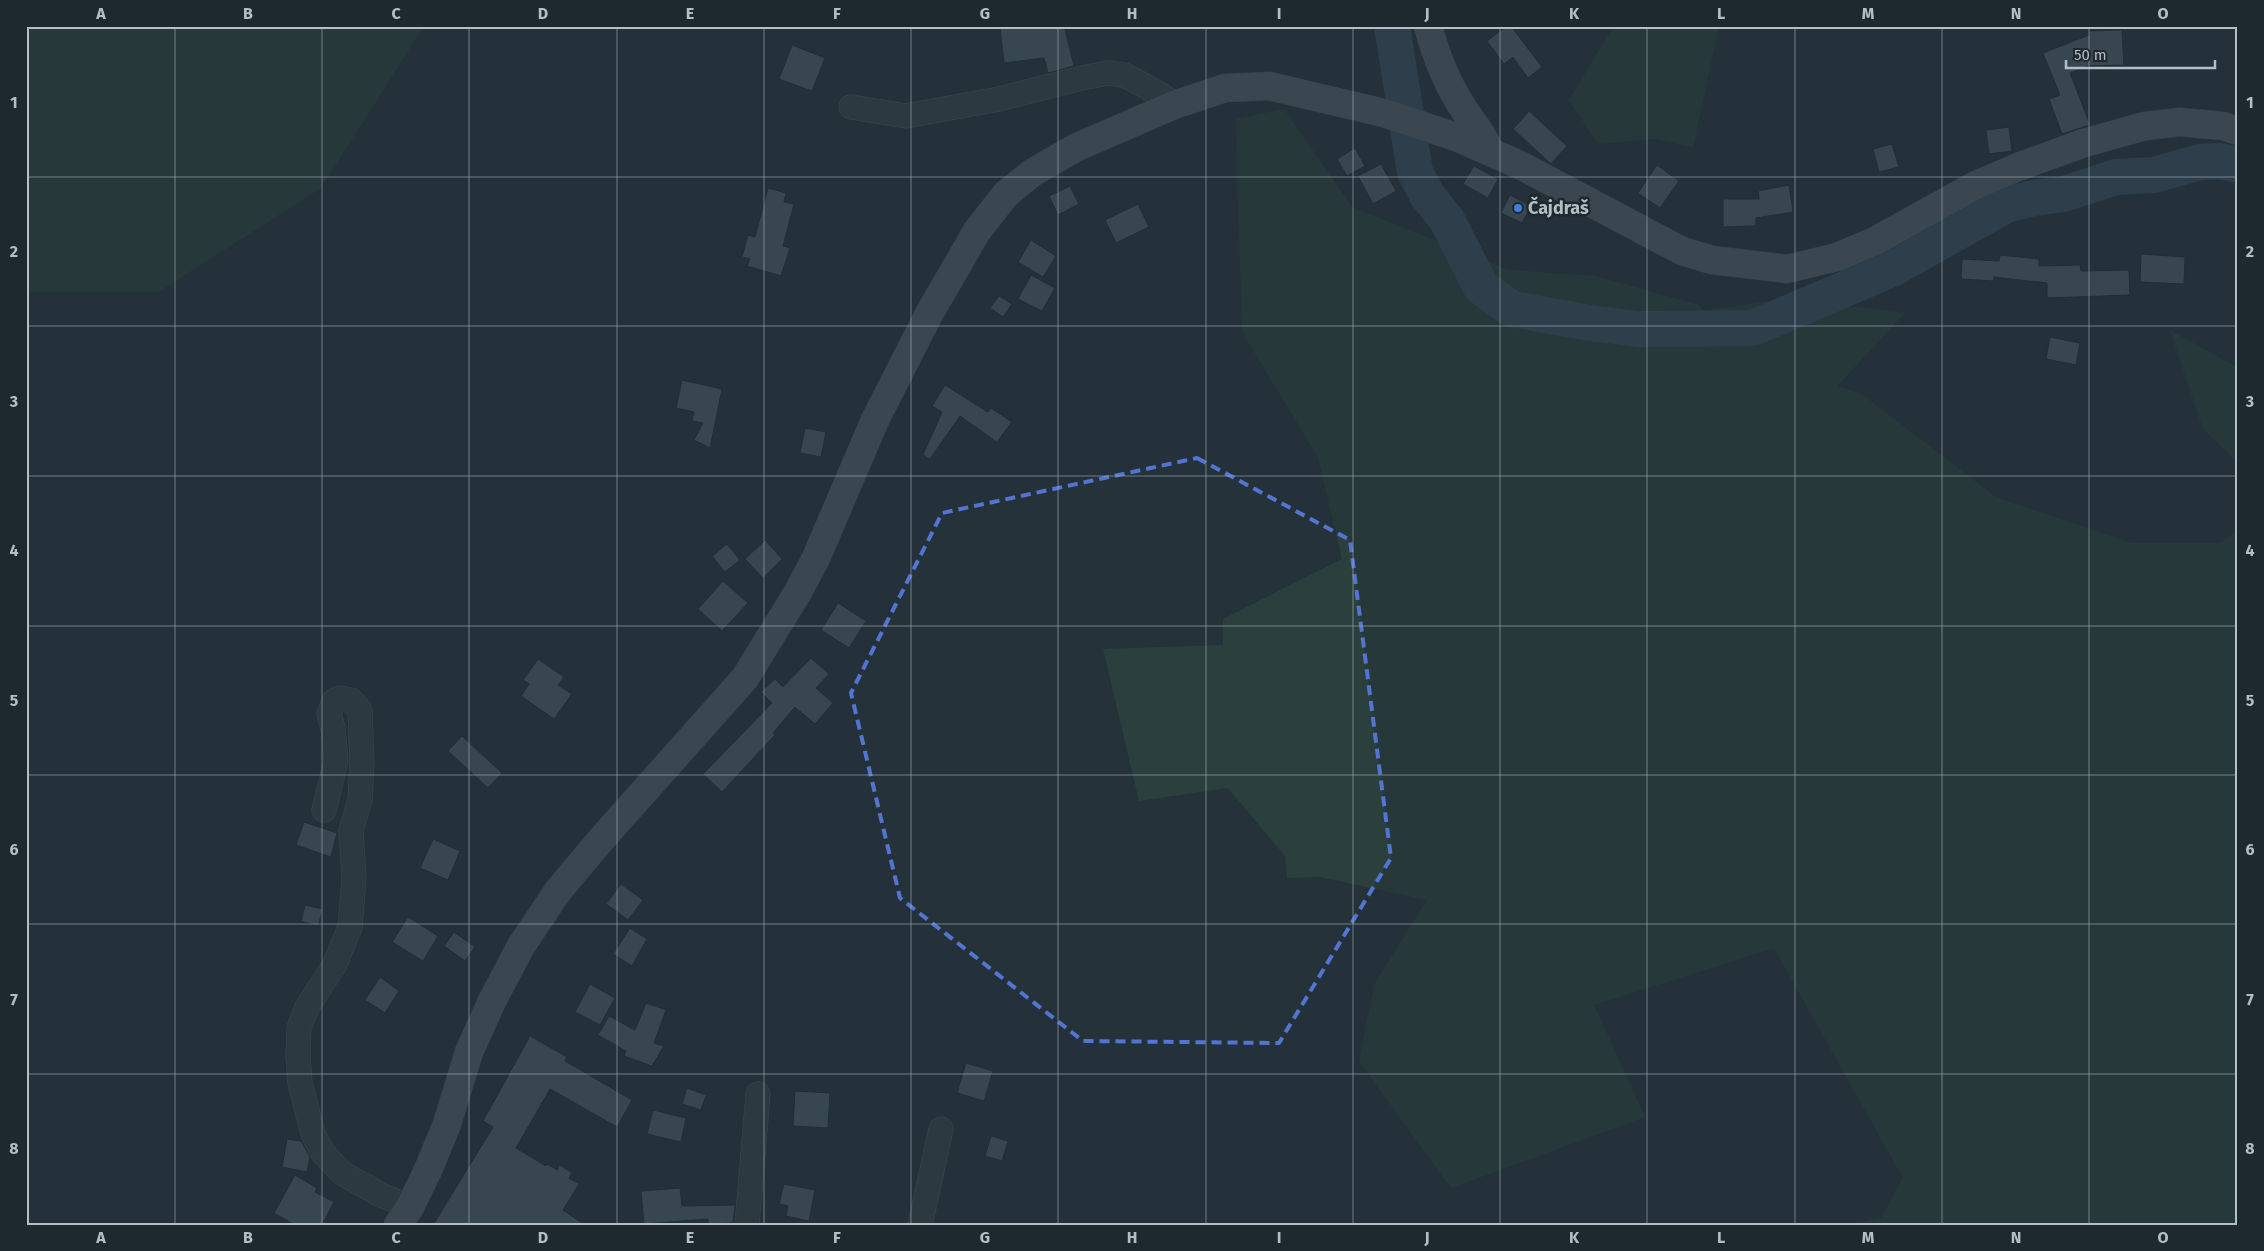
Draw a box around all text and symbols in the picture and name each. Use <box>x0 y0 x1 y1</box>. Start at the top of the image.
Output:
text: A <box>95 4 106 23</box>
text: B <box>243 4 253 23</box>
text: C <box>391 4 401 23</box>
text: D <box>538 4 548 23</box>
text: E <box>686 4 694 23</box>
text: F <box>833 4 841 23</box>
text: G <box>980 4 990 23</box>
text: H <box>1127 4 1137 23</box>
text: I <box>1277 4 1281 23</box>
text: J <box>1423 4 1430 23</box>
text: K <box>1569 4 1580 23</box>
text: L <box>1717 4 1725 23</box>
text: M <box>1862 4 1875 23</box>
text: N <box>2011 4 2021 23</box>
text: O <box>2157 4 2169 23</box>
scale bar <box>2066 38 2215 70</box>
text: 50 m <box>2074 46 2107 64</box>
text: 1 <box>10 93 18 112</box>
text: 1 <box>2246 93 2254 112</box>
place label: Čajdraš <box>1528 196 1589 219</box>
marker: Čajdraš <box>1512 202 1524 214</box>
text: 2 <box>10 242 18 261</box>
text: 2 <box>2246 242 2254 261</box>
text: 3 <box>9 392 18 411</box>
text: 3 <box>2245 392 2254 411</box>
text: 4 <box>9 541 19 560</box>
text: 4 <box>2245 541 2255 560</box>
text: 5 <box>10 691 19 710</box>
text: 5 <box>2246 691 2255 710</box>
text: 6 <box>9 840 19 859</box>
text: 6 <box>2245 840 2255 859</box>
text: 7 <box>10 990 18 1009</box>
text: 7 <box>2246 990 2254 1009</box>
text: 8 <box>9 1139 19 1158</box>
text: 8 <box>2245 1139 2255 1158</box>
text: A <box>95 1228 106 1247</box>
text: B <box>243 1228 253 1247</box>
text: C <box>391 1228 401 1247</box>
text: D <box>538 1228 548 1247</box>
text: E <box>686 1228 694 1247</box>
text: F <box>833 1228 841 1247</box>
text: G <box>980 1228 990 1247</box>
text: H <box>1127 1228 1137 1247</box>
text: I <box>1277 1228 1281 1247</box>
text: J <box>1423 1228 1430 1247</box>
text: K <box>1569 1228 1580 1247</box>
text: L <box>1717 1228 1725 1247</box>
text: M <box>1862 1228 1875 1247</box>
text: N <box>2011 1228 2021 1247</box>
text: O <box>2157 1228 2169 1247</box>

